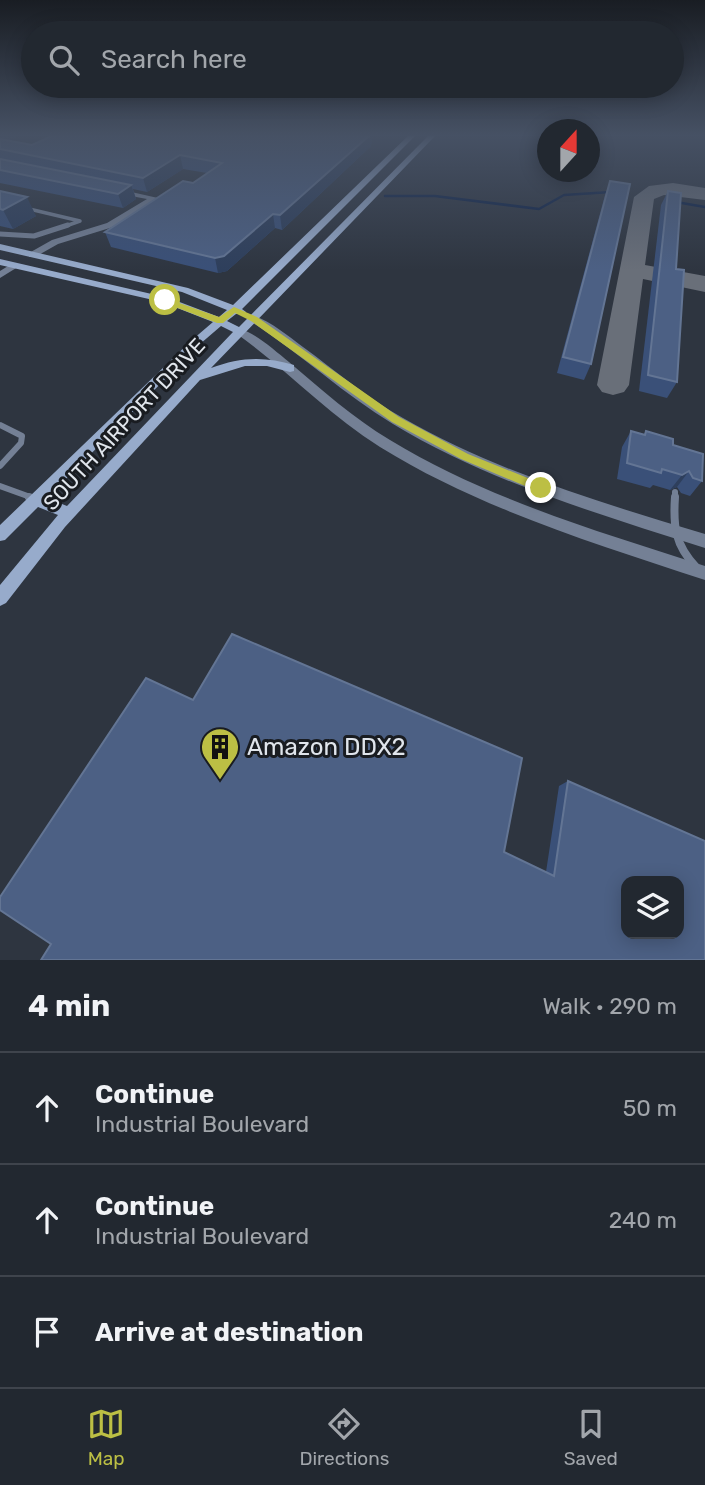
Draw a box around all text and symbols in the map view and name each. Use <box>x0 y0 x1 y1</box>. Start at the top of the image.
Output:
search box <box>21 21 684 98</box>
icon: search <box>45 41 83 79</box>
text: Search here <box>101 44 247 75</box>
north arrow <box>537 119 600 182</box>
route start <box>149 284 180 315</box>
street label: SOUTH AIRPORT DRIVE <box>38 333 210 515</box>
route end <box>525 472 556 503</box>
building icon: Amazon DDX2 <box>199 726 241 781</box>
place label: Amazon DDX2 <box>247 733 406 761</box>
map controls <box>621 876 684 939</box>
button: layers <box>621 876 684 939</box>
text: 4 min <box>28 988 110 1024</box>
text: Walk · 290 m <box>542 992 677 1020</box>
text: Continue <box>95 1079 214 1110</box>
icon: ahead <box>28 1089 66 1127</box>
text: 50 m <box>623 1094 677 1122</box>
text: Industrial Boulevard <box>95 1110 309 1138</box>
text: Continue <box>95 1191 214 1222</box>
icon: ahead <box>28 1201 66 1239</box>
text: 240 m <box>609 1206 677 1234</box>
text: Industrial Boulevard <box>95 1222 309 1250</box>
icon: arrive <box>28 1313 66 1351</box>
text: Arrive at destination <box>95 1317 363 1348</box>
tab: Map <box>87 1405 125 1470</box>
tab: Directions <box>299 1405 389 1470</box>
tab: Saved <box>564 1405 618 1470</box>

